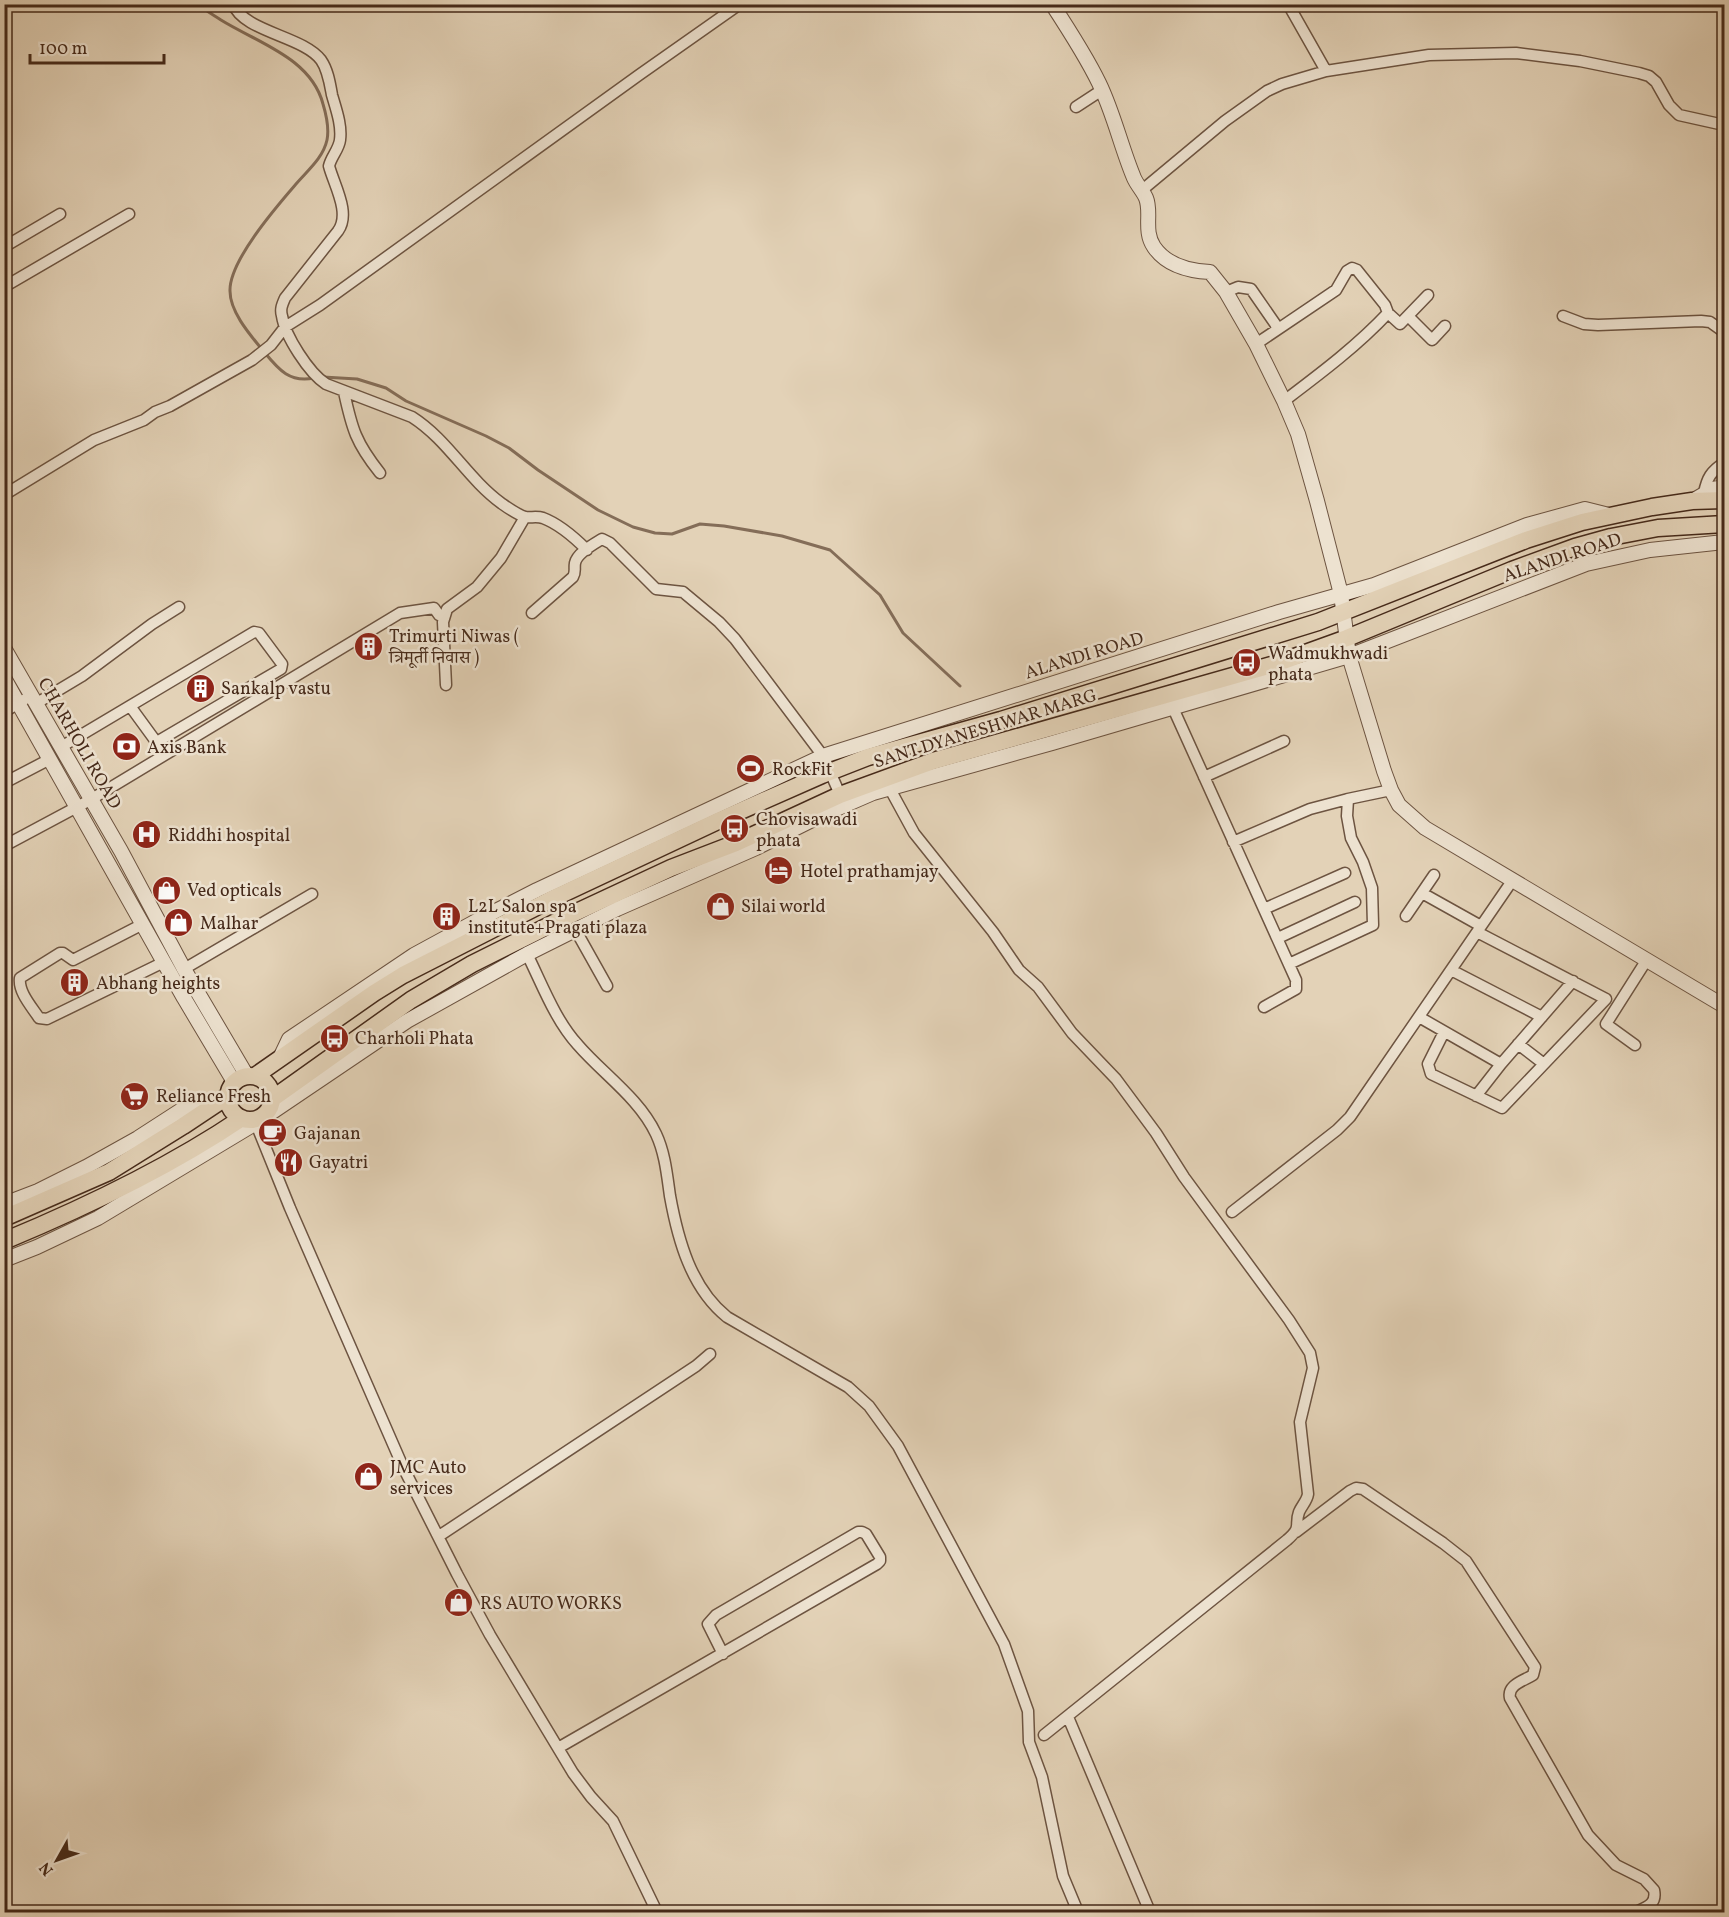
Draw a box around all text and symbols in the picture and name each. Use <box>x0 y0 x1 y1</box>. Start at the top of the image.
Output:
scale bar <box>30 27 164 65</box>
text: 100 m <box>39 37 88 62</box>
street label: ALANDI ROAD <box>1500 528 1625 589</box>
place label: Trimurti Niwas ( त्रिमूर्ती निवास ) <box>388 625 519 671</box>
street label: ALANDI ROAD <box>1022 627 1147 686</box>
building icon: Trimurti Niwas ( त्रिमूर्ती निवास ) <box>352 630 384 662</box>
place label: Wadmukhwadi phata <box>1268 642 1388 688</box>
bus stop icon: Wadmukhwadi phata <box>1231 647 1263 679</box>
building icon: Sankalp vastu <box>184 672 216 704</box>
street label: CHARHOLI ROAD <box>31 673 127 814</box>
place label: Sankalp vastu <box>221 677 331 702</box>
street label: SANT DYANESHWAR MARG <box>871 684 1100 775</box>
bank icon: Axis Bank <box>110 731 142 763</box>
place label: Axis Bank <box>147 736 227 761</box>
sports icon: RockFit <box>735 753 767 785</box>
place label: RockFit <box>772 758 832 783</box>
place label: Chovisawadi phata <box>756 808 857 854</box>
bus stop icon: Chovisawadi phata <box>719 813 751 845</box>
hospital icon: Riddhi hospital <box>131 819 163 851</box>
place label: Riddhi hospital <box>168 824 290 849</box>
hotel icon: Hotel prathamjay <box>763 855 795 887</box>
place label: Hotel prathamjay <box>800 860 939 885</box>
shop icon: Ved opticals <box>150 874 182 906</box>
place label: Ved opticals <box>187 879 282 904</box>
shop icon: Silai world <box>704 890 736 922</box>
place label: L2L Salon spa institute+Pragati plaza <box>468 895 647 941</box>
place label: Silai world <box>741 895 826 920</box>
building icon: L2L Salon spa institute+Pragati plaza <box>431 900 463 932</box>
shop icon: Malhar <box>163 907 195 939</box>
place label: Malhar <box>200 912 259 937</box>
building icon: Abhang heights <box>59 967 91 999</box>
place label: Abhang heights <box>96 972 220 997</box>
bus stop icon: Charholi Phata <box>318 1022 350 1054</box>
place label: Charholi Phata <box>355 1027 474 1052</box>
supermarket icon: Reliance Fresh <box>119 1080 151 1112</box>
place label: Reliance Fresh <box>156 1085 272 1110</box>
cafe icon: Gajanan <box>257 1117 289 1149</box>
place label: Gajanan <box>294 1122 361 1147</box>
restaurant icon: Gayatri <box>272 1146 304 1178</box>
place label: Gayatri <box>309 1151 368 1176</box>
place label: JMC Auto services <box>390 1456 466 1502</box>
shop icon: JMC Auto services <box>353 1461 385 1493</box>
shop icon: RS AUTO WORKS <box>443 1587 475 1619</box>
place label: RS AUTO WORKS <box>480 1592 622 1617</box>
north arrow <box>27 1830 87 1890</box>
text: N <box>35 1857 59 1880</box>

